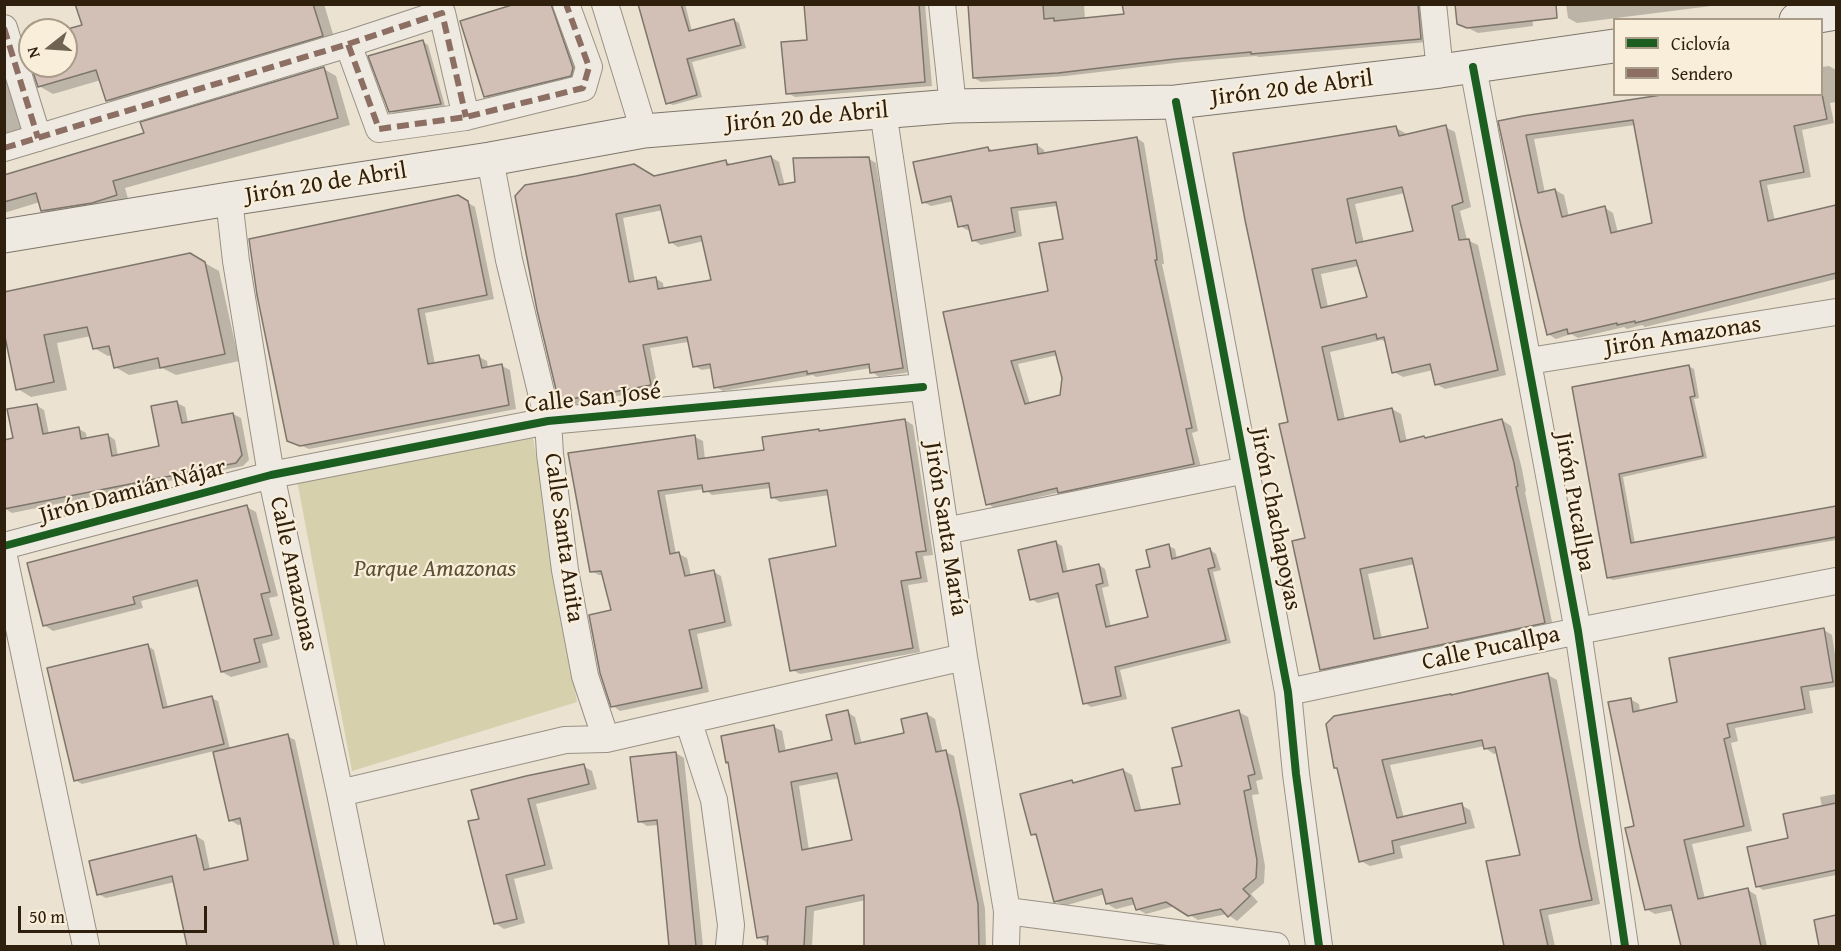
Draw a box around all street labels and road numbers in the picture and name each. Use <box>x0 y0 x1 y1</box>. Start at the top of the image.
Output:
street label: Jirón 20 de Abril <box>1209 65 1375 113</box>
street label: Jirón 20 de Abril <box>724 97 890 139</box>
street label: Jirón 20 de Abril <box>243 157 409 211</box>
street label: Jirón Amazonas <box>1603 310 1763 364</box>
street label: Calle San José <box>523 378 663 420</box>
street label: Jirón Chachapoyas <box>1243 425 1307 613</box>
street label: Jirón Pucallpa <box>1548 430 1600 574</box>
street label: Jirón Santa María <box>917 440 973 618</box>
street label: Calle Santa Anita <box>537 452 589 624</box>
street label: Jirón Damián Nájar <box>36 453 230 531</box>
street label: Calle Amazonas <box>263 494 323 654</box>
street label: Calle Pucallpa <box>1420 620 1562 678</box>

